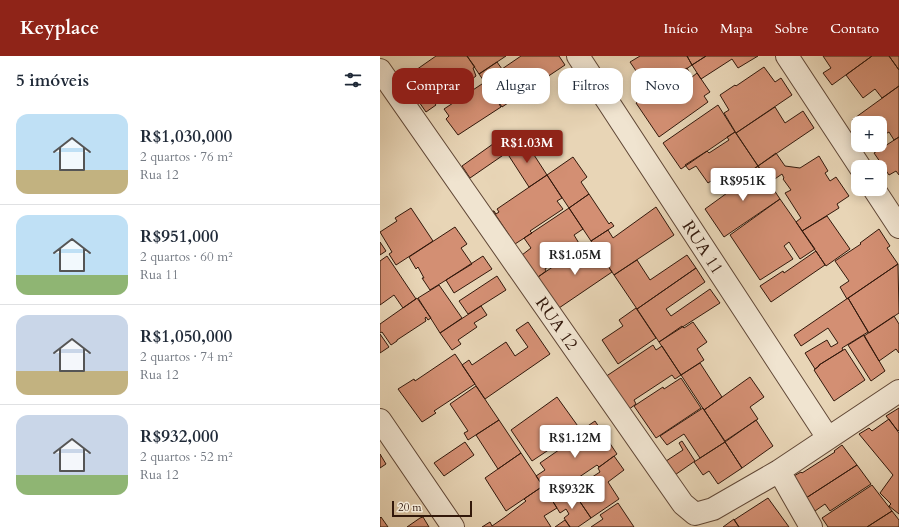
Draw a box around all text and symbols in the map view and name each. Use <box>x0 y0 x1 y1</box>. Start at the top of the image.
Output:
text: Keyplace <box>20 15 99 41</box>
text: Início <box>663 19 698 38</box>
text: Mapa <box>720 19 753 38</box>
text: Sobre <box>775 19 808 38</box>
text: Contato <box>830 19 879 38</box>
chip: Comprar <box>392 68 474 104</box>
chip: Alugar <box>482 68 550 104</box>
chip: Filtros <box>558 68 623 104</box>
chip: Novo <box>631 68 693 104</box>
text: 5 imóveis <box>16 69 89 92</box>
icon: filters <box>342 69 364 91</box>
map controls <box>851 116 887 196</box>
button: + <box>851 116 887 152</box>
text: R$1,030,000 <box>140 125 232 148</box>
icon: home <box>48 130 96 178</box>
pin: R$1.03M <box>490 130 564 164</box>
text: R$1.03M <box>501 134 553 152</box>
text: 2 quartos · 76 m² <box>140 148 233 166</box>
button: − <box>851 160 887 196</box>
text: Rua 12 <box>140 166 179 184</box>
pin: R$951K <box>710 168 776 202</box>
text: R$951K <box>720 172 766 190</box>
street label: RUA 11 <box>677 216 728 279</box>
text: R$951,000 <box>140 225 218 248</box>
icon: home <box>48 231 96 279</box>
pin: R$1.05M <box>538 242 612 276</box>
text: R$1.05M <box>549 246 601 264</box>
text: 2 quartos · 60 m² <box>140 248 233 266</box>
text: Rua 11 <box>140 266 179 284</box>
street label: RUA 12 <box>530 292 583 355</box>
text: R$1,050,000 <box>140 325 232 348</box>
icon: home <box>48 331 96 379</box>
text: 2 quartos · 74 m² <box>140 348 233 366</box>
text: Rua 12 <box>140 366 179 384</box>
text: R$932,000 <box>140 425 218 448</box>
pin: R$1.12M <box>538 425 612 459</box>
text: R$1.12M <box>549 429 601 447</box>
icon: home <box>48 431 96 479</box>
text: 2 quartos · 52 m² <box>140 448 233 466</box>
text: Rua 12 <box>140 466 179 484</box>
pin: R$932K <box>539 476 605 510</box>
text: R$932K <box>549 480 595 498</box>
scale bar <box>392 499 472 518</box>
text: 20 m <box>398 500 422 515</box>

